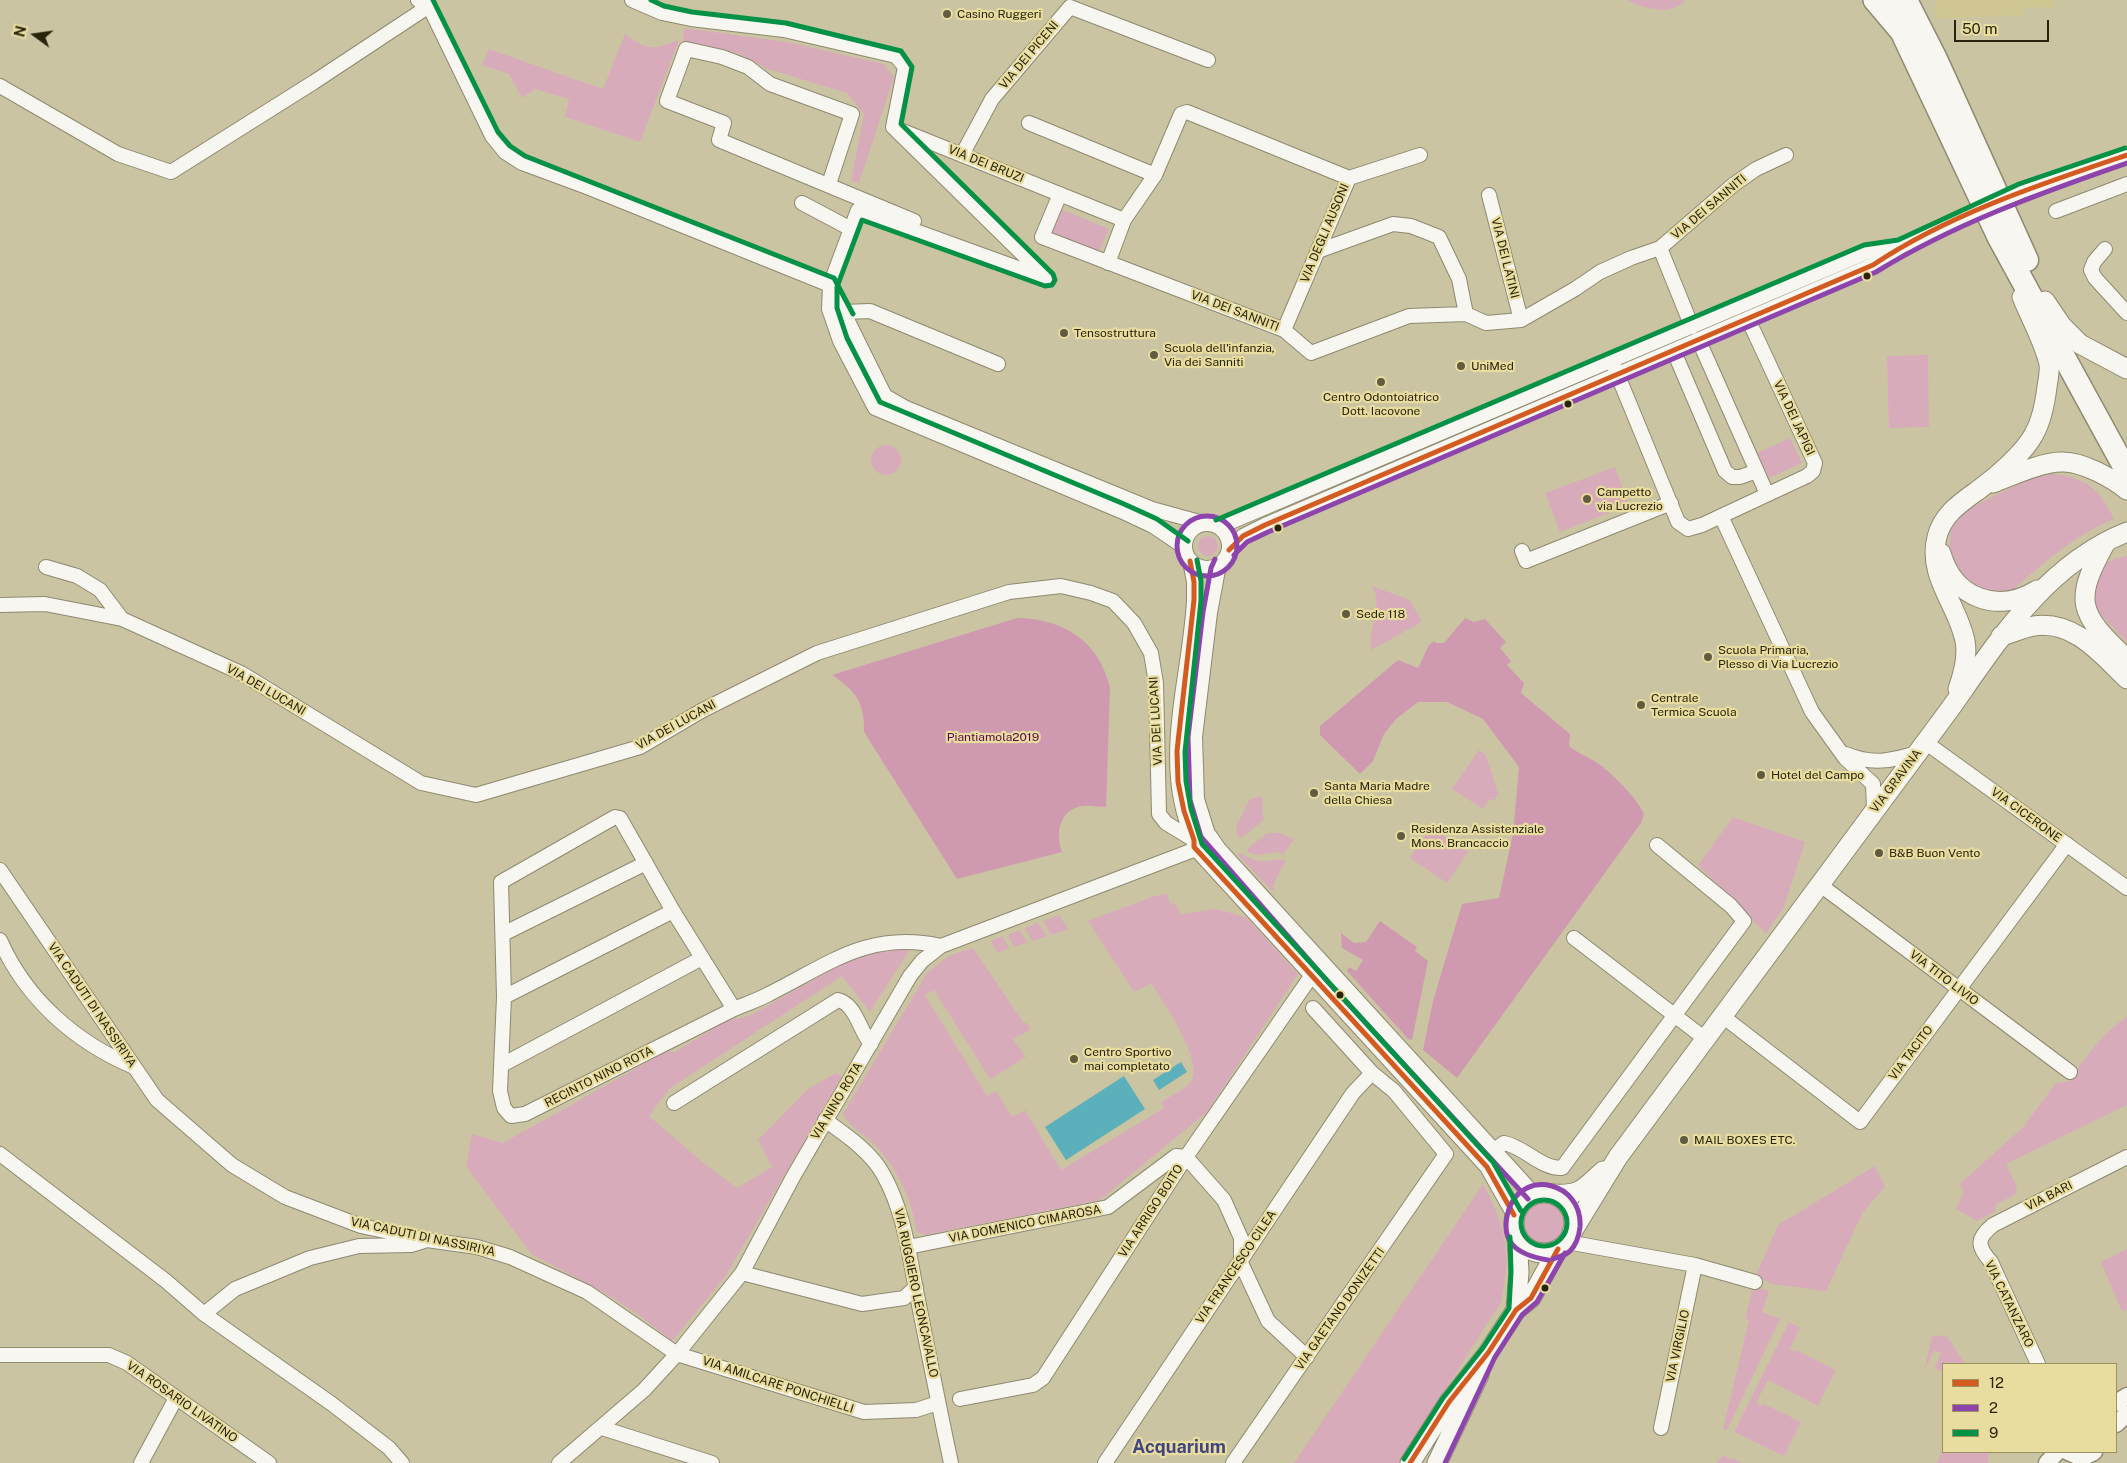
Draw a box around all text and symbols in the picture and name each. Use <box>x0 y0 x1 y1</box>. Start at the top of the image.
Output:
place label: Casino Ruggeri <box>957 7 1042 21</box>
marker: Casino Ruggeri <box>941 8 953 20</box>
north arrow <box>10 10 60 60</box>
scale bar <box>1957 10 2052 42</box>
street label: VIA DEI PICENI <box>996 18 1062 92</box>
text: 50 m <box>1962 20 1997 37</box>
text: N <box>11 24 30 39</box>
street label: VIA DEI BRUZI <box>946 142 1026 186</box>
street label: VIA DEI SANNITI <box>1669 171 1749 243</box>
street label: VIA DEGLI AUSONI <box>1298 181 1352 285</box>
street label: VIA DEI LATINI <box>1488 216 1522 300</box>
unlabelled marker <box>1862 271 1872 281</box>
street label: VIA DEI SANNITI <box>1189 288 1281 334</box>
place label: Tensostruttura <box>1074 326 1156 340</box>
marker: Tensostruttura <box>1058 327 1070 339</box>
place label: Scuola dell'infanzia, Via dei Sanniti <box>1164 341 1275 369</box>
marker: Scuola dell'infanzia, Via dei Sanniti <box>1148 349 1160 361</box>
place label: UniMed <box>1471 359 1514 373</box>
marker: UniMed <box>1455 360 1467 372</box>
marker: Centro Odontoiatrico Dott. Iacovone <box>1375 376 1387 388</box>
street label: VIA DEI JAPIGI <box>1770 378 1818 458</box>
place label: Centro Odontoiatrico Dott. Iacovone <box>1323 390 1439 418</box>
unlabelled marker <box>1563 399 1573 409</box>
place label: Campetto via Lucrezio <box>1597 485 1663 513</box>
marker: Campetto via Lucrezio <box>1581 493 1593 505</box>
unlabelled marker <box>1273 523 1283 533</box>
place label: Sede 118 <box>1356 607 1405 621</box>
marker: Sede 118 <box>1340 608 1352 620</box>
place label: Scuola Primaria, Plesso di Via Lucrezio <box>1718 643 1838 671</box>
marker: Scuola Primaria, Plesso di Via Lucrezio <box>1702 651 1714 663</box>
street label: VIA DEI LUCANI <box>224 661 308 719</box>
street label: VIA DEI LUCANI <box>1146 676 1166 766</box>
place label: Centrale Termica Scuola <box>1651 691 1737 719</box>
street label: VIA DEI LUCANI <box>634 697 718 753</box>
marker: Centrale Termica Scuola <box>1635 699 1647 711</box>
park label: Piantiamola2019 <box>947 730 1039 744</box>
street label: VIA GRAVINA <box>1867 746 1925 816</box>
place label: Hotel del Campo <box>1771 768 1864 782</box>
marker: Hotel del Campo <box>1755 769 1767 781</box>
place label: Santa Maria Madre della Chiesa <box>1324 779 1430 807</box>
street label: VIA CICERONE <box>1988 785 2064 845</box>
marker: Santa Maria Madre della Chiesa <box>1308 787 1320 799</box>
place label: Residenza Assistenziale Mons. Brancaccio <box>1411 822 1544 850</box>
marker: Residenza Assistenziale Mons. Brancaccio <box>1395 830 1407 842</box>
place label: B&B Buon Vento <box>1889 846 1980 860</box>
marker: B&B Buon Vento <box>1873 847 1885 859</box>
street label: VIA CADUTI DI NASSIRIYA <box>45 940 139 1070</box>
street label: VIA TITO LIVIO <box>1907 947 1981 1009</box>
unlabelled marker <box>1335 990 1345 1000</box>
street label: VIA TACITO <box>1886 1023 1936 1083</box>
street label: RECINTO NINO ROTA <box>542 1043 656 1111</box>
place label: Centro Sportivo mai completato <box>1084 1045 1172 1073</box>
marker: Centro Sportivo mai completato <box>1068 1053 1080 1065</box>
street label: VIA NINO ROTA <box>808 1060 866 1142</box>
place label: MAIL BOXES ETC. <box>1694 1133 1795 1147</box>
marker: MAIL BOXES ETC. <box>1678 1134 1690 1146</box>
street label: VIA ARRIGO BOITO <box>1116 1162 1186 1260</box>
street label: VIA BARI <box>2023 1178 2075 1214</box>
street label: VIA DOMENICO CIMAROSA <box>948 1202 1102 1246</box>
street label: VIA RUGGIERO LEONCAVALLO <box>891 1207 941 1379</box>
street label: VIA FRANCESCO CILEA <box>1193 1207 1279 1327</box>
street label: VIA CADUTI DI NASSIRIYA <box>349 1215 497 1259</box>
street label: VIA GAETANO DONIZETTI <box>1292 1245 1388 1373</box>
street label: VIA CATANZARO <box>1982 1258 2036 1350</box>
unlabelled marker <box>1540 1283 1550 1293</box>
street label: VIA VIRGILIO <box>1663 1308 1693 1384</box>
street label: VIA AMILCARE PONCHIELLI <box>700 1354 856 1416</box>
street label: VIA ROSARIO LIVATINO <box>124 1358 240 1446</box>
legend <box>1942 1363 2117 1453</box>
text: 12 <box>1989 1374 2004 1391</box>
text: 2 <box>1989 1399 1998 1416</box>
text: 9 <box>1989 1424 1998 1441</box>
district label: Acquarium <box>1132 1436 1226 1458</box>

